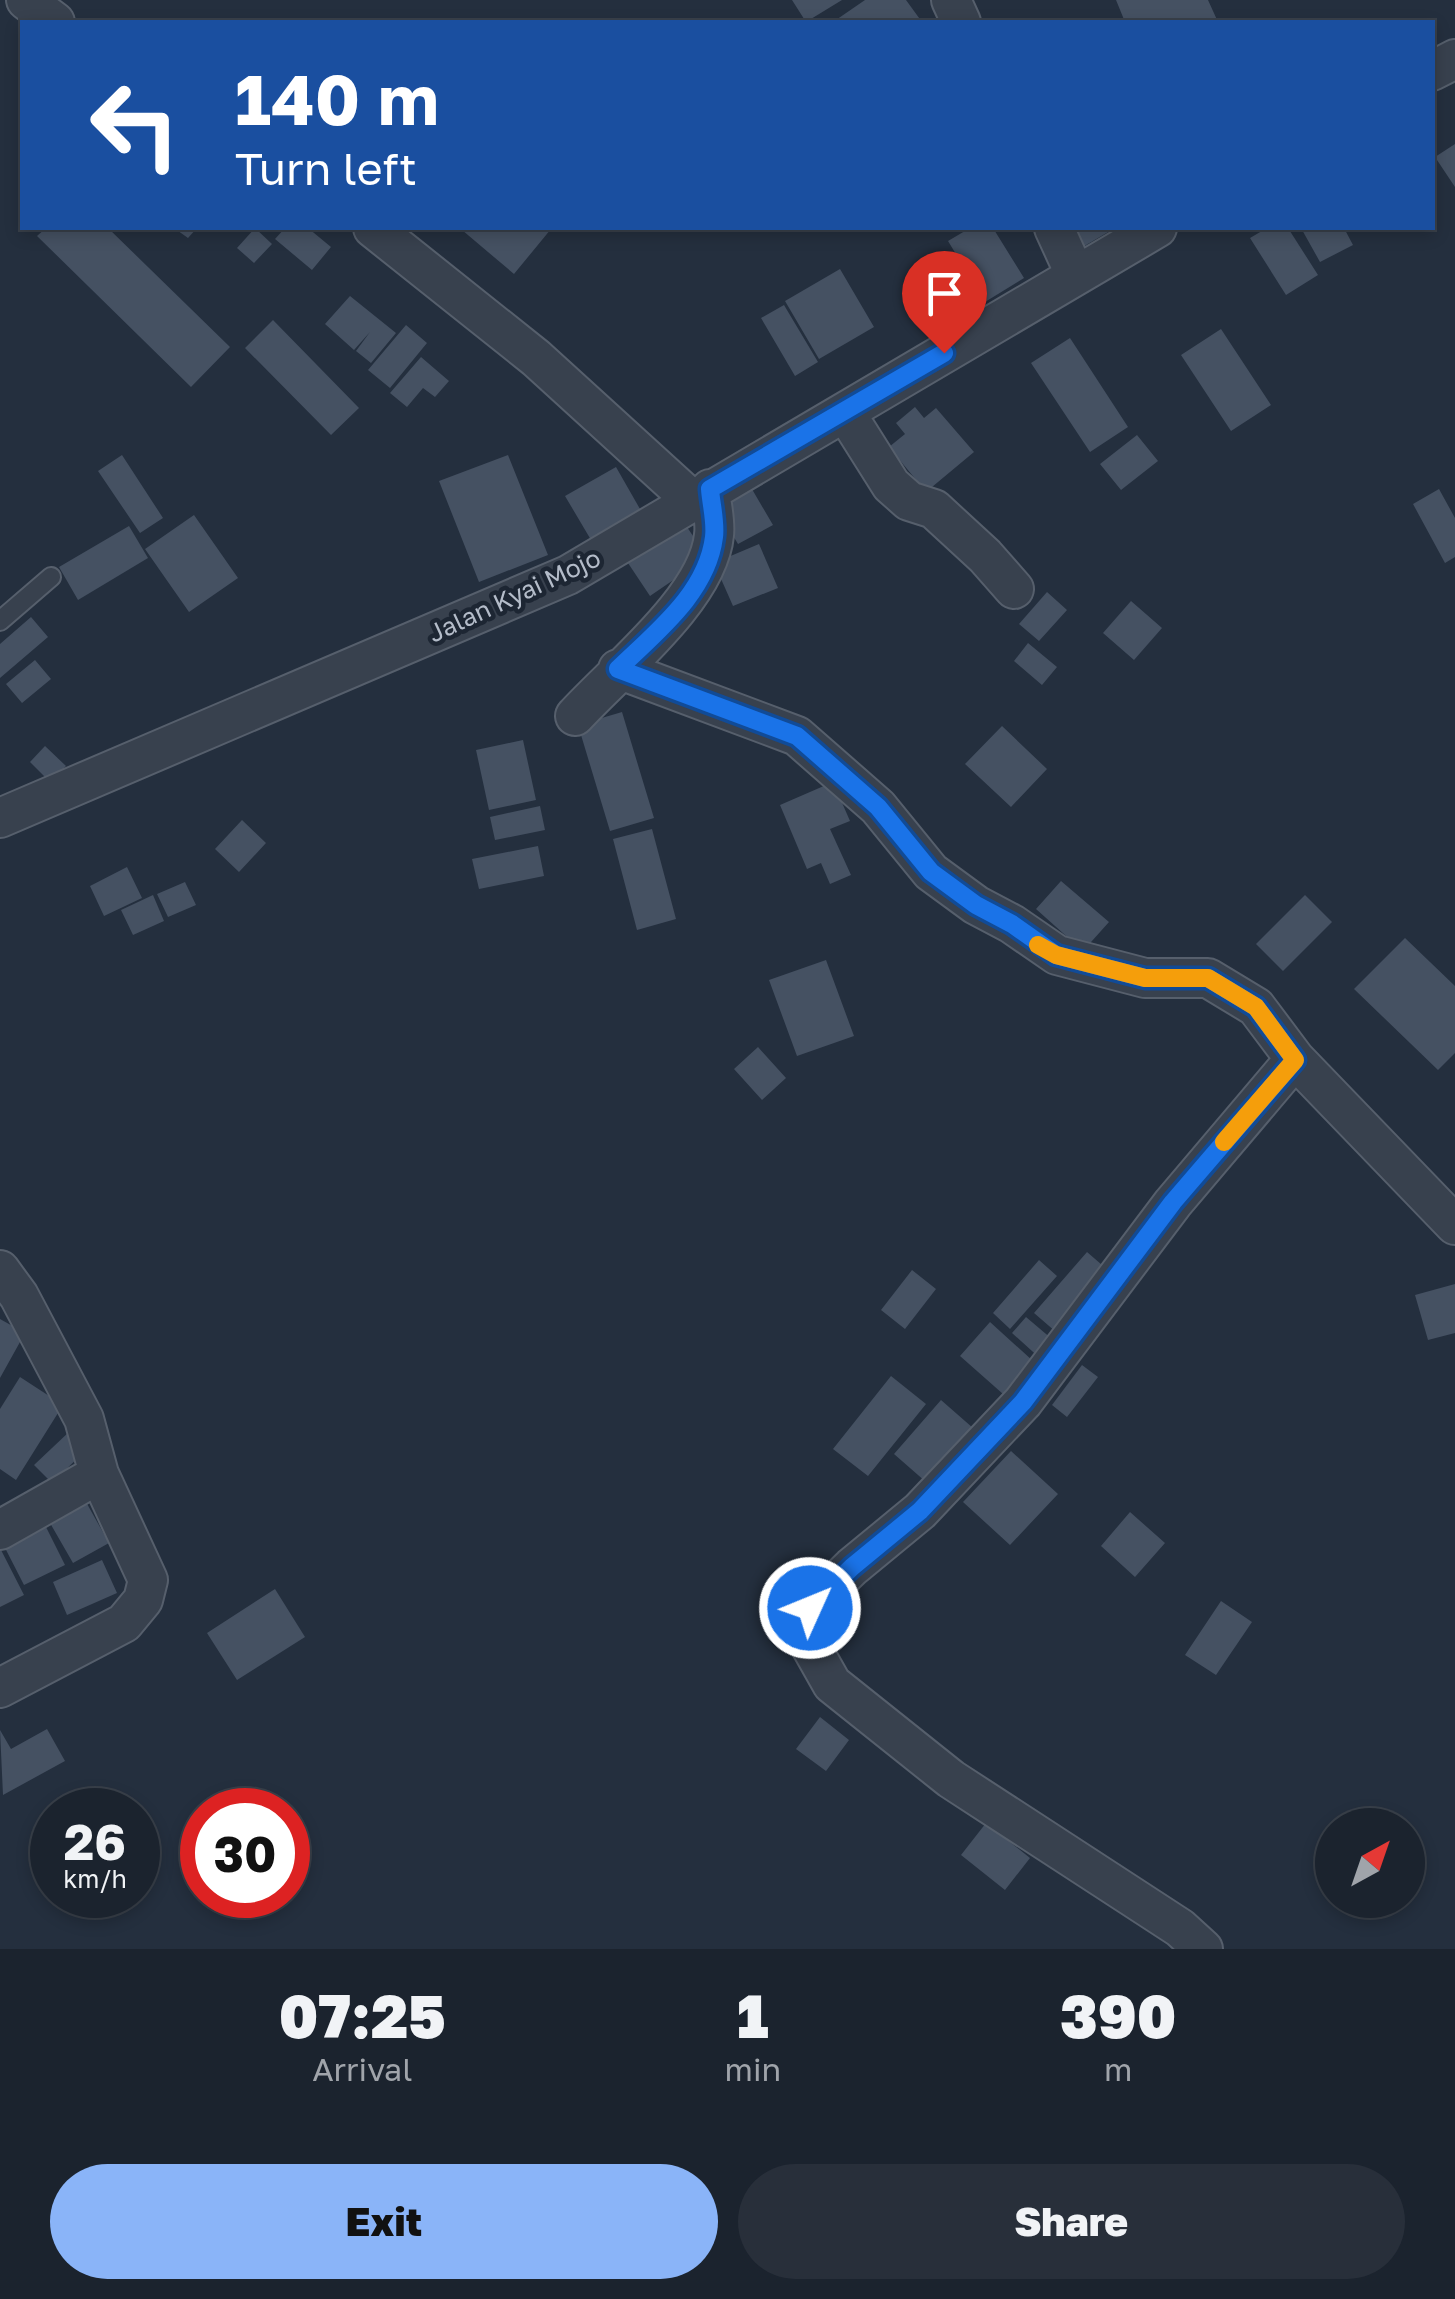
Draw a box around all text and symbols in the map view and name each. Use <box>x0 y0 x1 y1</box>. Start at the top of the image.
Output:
text: 140 m <box>235 56 439 140</box>
icon: left <box>70 60 200 190</box>
text: Turn left <box>235 141 417 195</box>
pin <box>902 251 987 354</box>
icon: arrive <box>917 266 972 321</box>
street label: Jalan Kyai Mojo <box>423 542 605 648</box>
position arrow <box>758 1556 862 1660</box>
speed limit sign: 30 <box>180 1788 310 1918</box>
north arrow <box>1315 1808 1425 1918</box>
map controls <box>1315 1808 1425 1918</box>
text: 26 <box>64 1811 126 1871</box>
text: km/h <box>63 1863 127 1894</box>
text: 07:25 <box>279 1979 446 2051</box>
text: 1 <box>737 1979 769 2051</box>
text: 390 <box>1060 1979 1176 2051</box>
text: Arrival <box>312 2050 412 2088</box>
text: min <box>725 2050 781 2088</box>
text: m <box>1104 2050 1132 2088</box>
button: Exit <box>50 2164 718 2279</box>
button: Share <box>738 2164 1405 2279</box>

